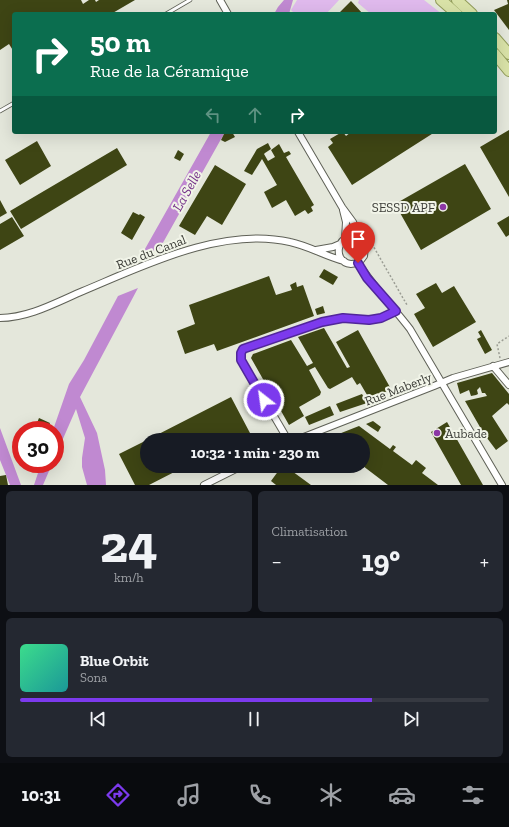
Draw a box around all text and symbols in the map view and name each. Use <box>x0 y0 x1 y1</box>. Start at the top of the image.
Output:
text: 50 m <box>90 26 151 59</box>
icon: right <box>24 28 76 80</box>
text: Rue de la Céramique <box>90 60 249 82</box>
icon: left <box>202 104 224 126</box>
icon: ahead <box>244 104 266 126</box>
icon: right <box>286 104 308 126</box>
water label: La Selle <box>169 168 205 214</box>
place label: SESSD APF <box>372 200 435 215</box>
marker: SESSD APF <box>438 202 448 212</box>
pin <box>341 222 375 263</box>
icon: arrive <box>347 228 369 250</box>
street label: Rue du Canal <box>114 232 189 272</box>
street label: Rue Maberly <box>362 369 434 409</box>
position arrow <box>243 379 285 421</box>
speed limit sign: 30 <box>12 421 64 473</box>
place label: Aubade <box>445 426 487 441</box>
marker: Aubade <box>432 428 442 438</box>
text: 10:32 · 1 min · 230 m <box>191 444 319 462</box>
text: 24 <box>100 513 158 575</box>
text: Climatisation <box>272 524 348 539</box>
text: 19° <box>361 543 400 579</box>
text: − <box>272 548 282 575</box>
text: + <box>480 548 489 575</box>
text: km/h <box>114 570 144 585</box>
text: Blue Orbit <box>80 652 148 670</box>
text: Sona <box>80 670 107 685</box>
icon: previous <box>87 708 109 730</box>
icon: pause <box>243 708 265 730</box>
icon: next <box>400 708 422 730</box>
icon: directions <box>104 781 132 809</box>
icon: music <box>175 781 203 809</box>
icon: phone <box>246 781 274 809</box>
icon: climate <box>317 781 345 809</box>
icon: car <box>388 781 416 809</box>
icon: filters <box>459 781 487 809</box>
text: 10:31 <box>22 784 61 806</box>

